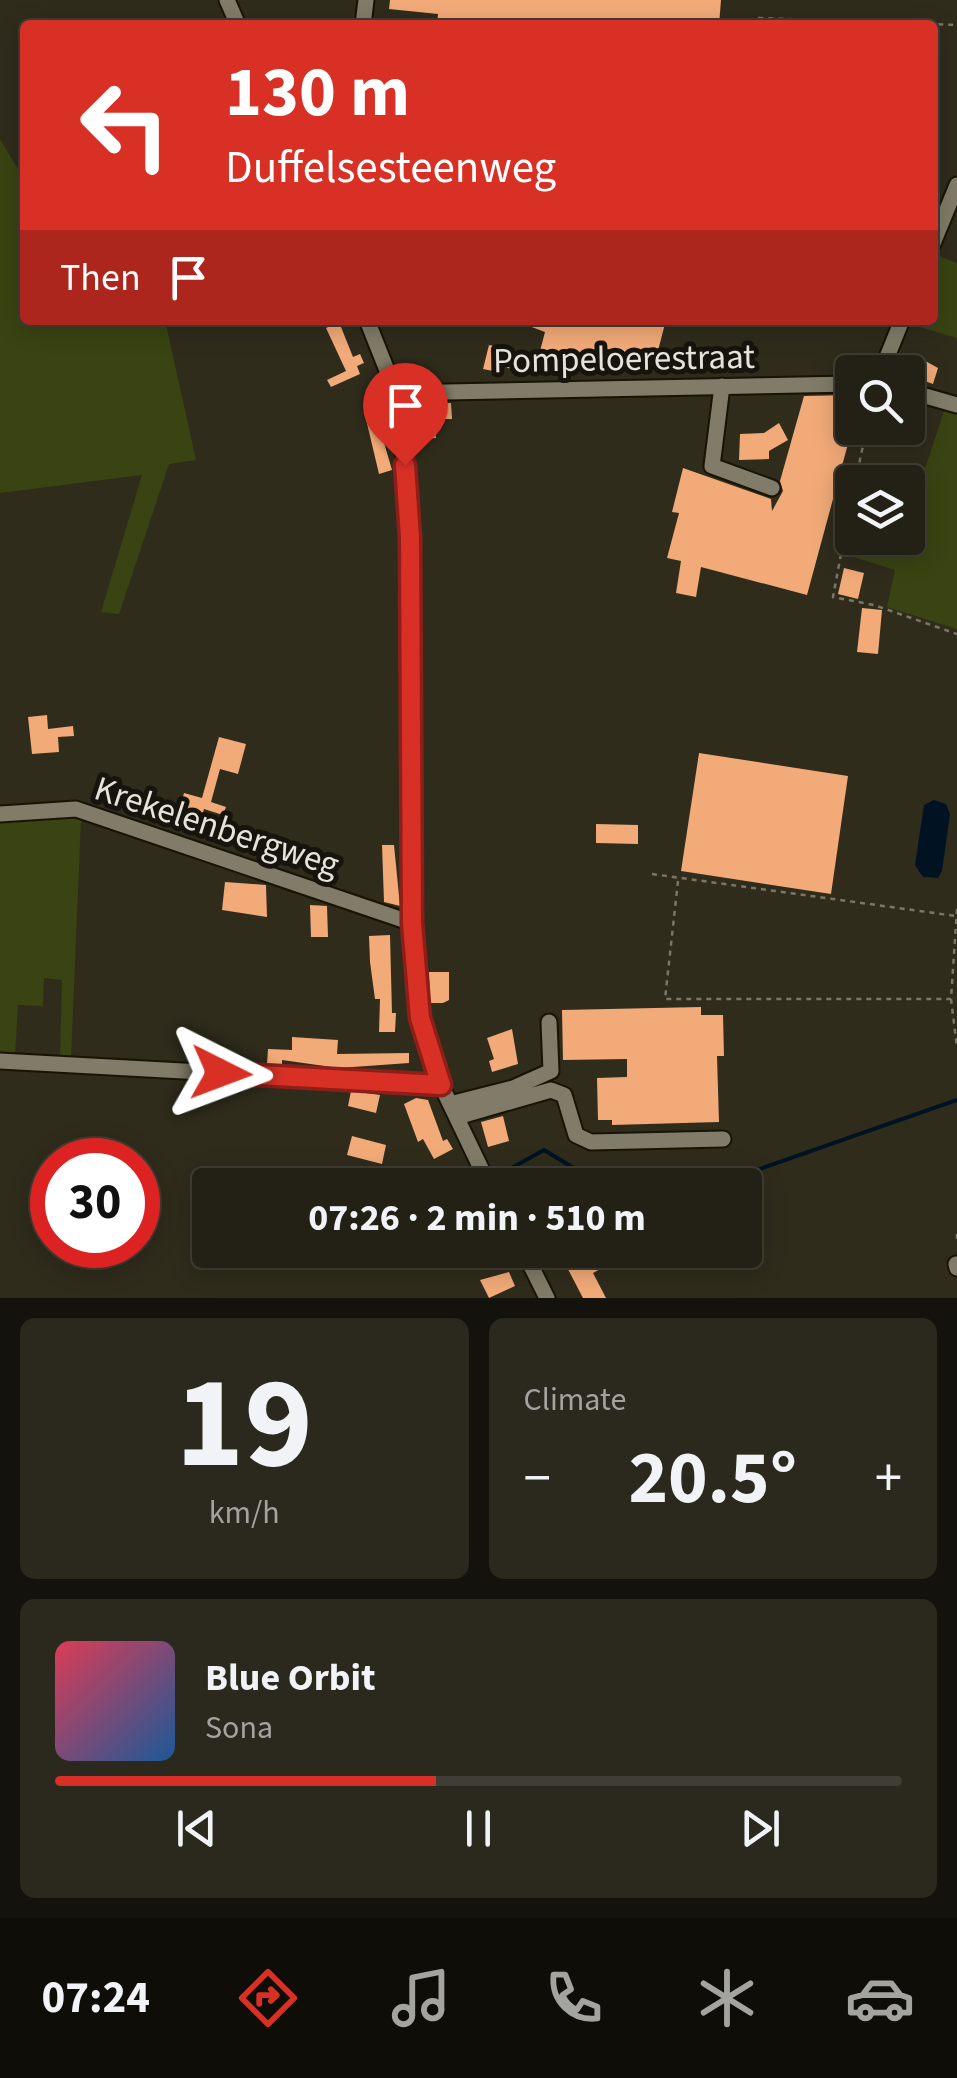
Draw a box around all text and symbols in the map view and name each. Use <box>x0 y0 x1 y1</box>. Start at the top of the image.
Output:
text: 130 m <box>225 43 410 143</box>
icon: left <box>60 60 190 190</box>
text: Duffelsesteenweg <box>225 136 556 200</box>
icon: arrive <box>161 250 216 305</box>
text: Then <box>60 251 141 305</box>
street label: Pompeloerestraat <box>493 332 756 386</box>
map controls <box>835 355 925 555</box>
button: search <box>835 355 925 445</box>
pin <box>363 363 448 466</box>
icon: arrive <box>378 378 433 433</box>
button: layers <box>835 465 925 555</box>
street label: Krekelenbergweg <box>88 764 346 890</box>
position arrow <box>169 1021 273 1125</box>
speed limit sign: 30 <box>30 1138 160 1268</box>
text: 07:26 · 2 min · 510 m <box>308 1191 646 1245</box>
text: 19 <box>176 1332 313 1517</box>
text: Climate <box>524 1377 626 1423</box>
text: 20.5° <box>628 1425 797 1532</box>
text: − <box>524 1440 551 1518</box>
text: + <box>875 1440 902 1518</box>
text: km/h <box>209 1490 280 1536</box>
text: Blue Orbit <box>205 1651 376 1705</box>
text: Sona <box>205 1705 273 1751</box>
icon: previous <box>169 1801 224 1856</box>
icon: pause <box>451 1801 506 1856</box>
icon: next <box>733 1801 788 1856</box>
icon: directions <box>233 1963 303 2033</box>
icon: music <box>386 1963 456 2033</box>
icon: phone <box>539 1963 609 2033</box>
icon: climate <box>692 1963 762 2033</box>
icon: car <box>845 1963 915 2033</box>
text: 07:24 <box>42 1966 150 2030</box>

